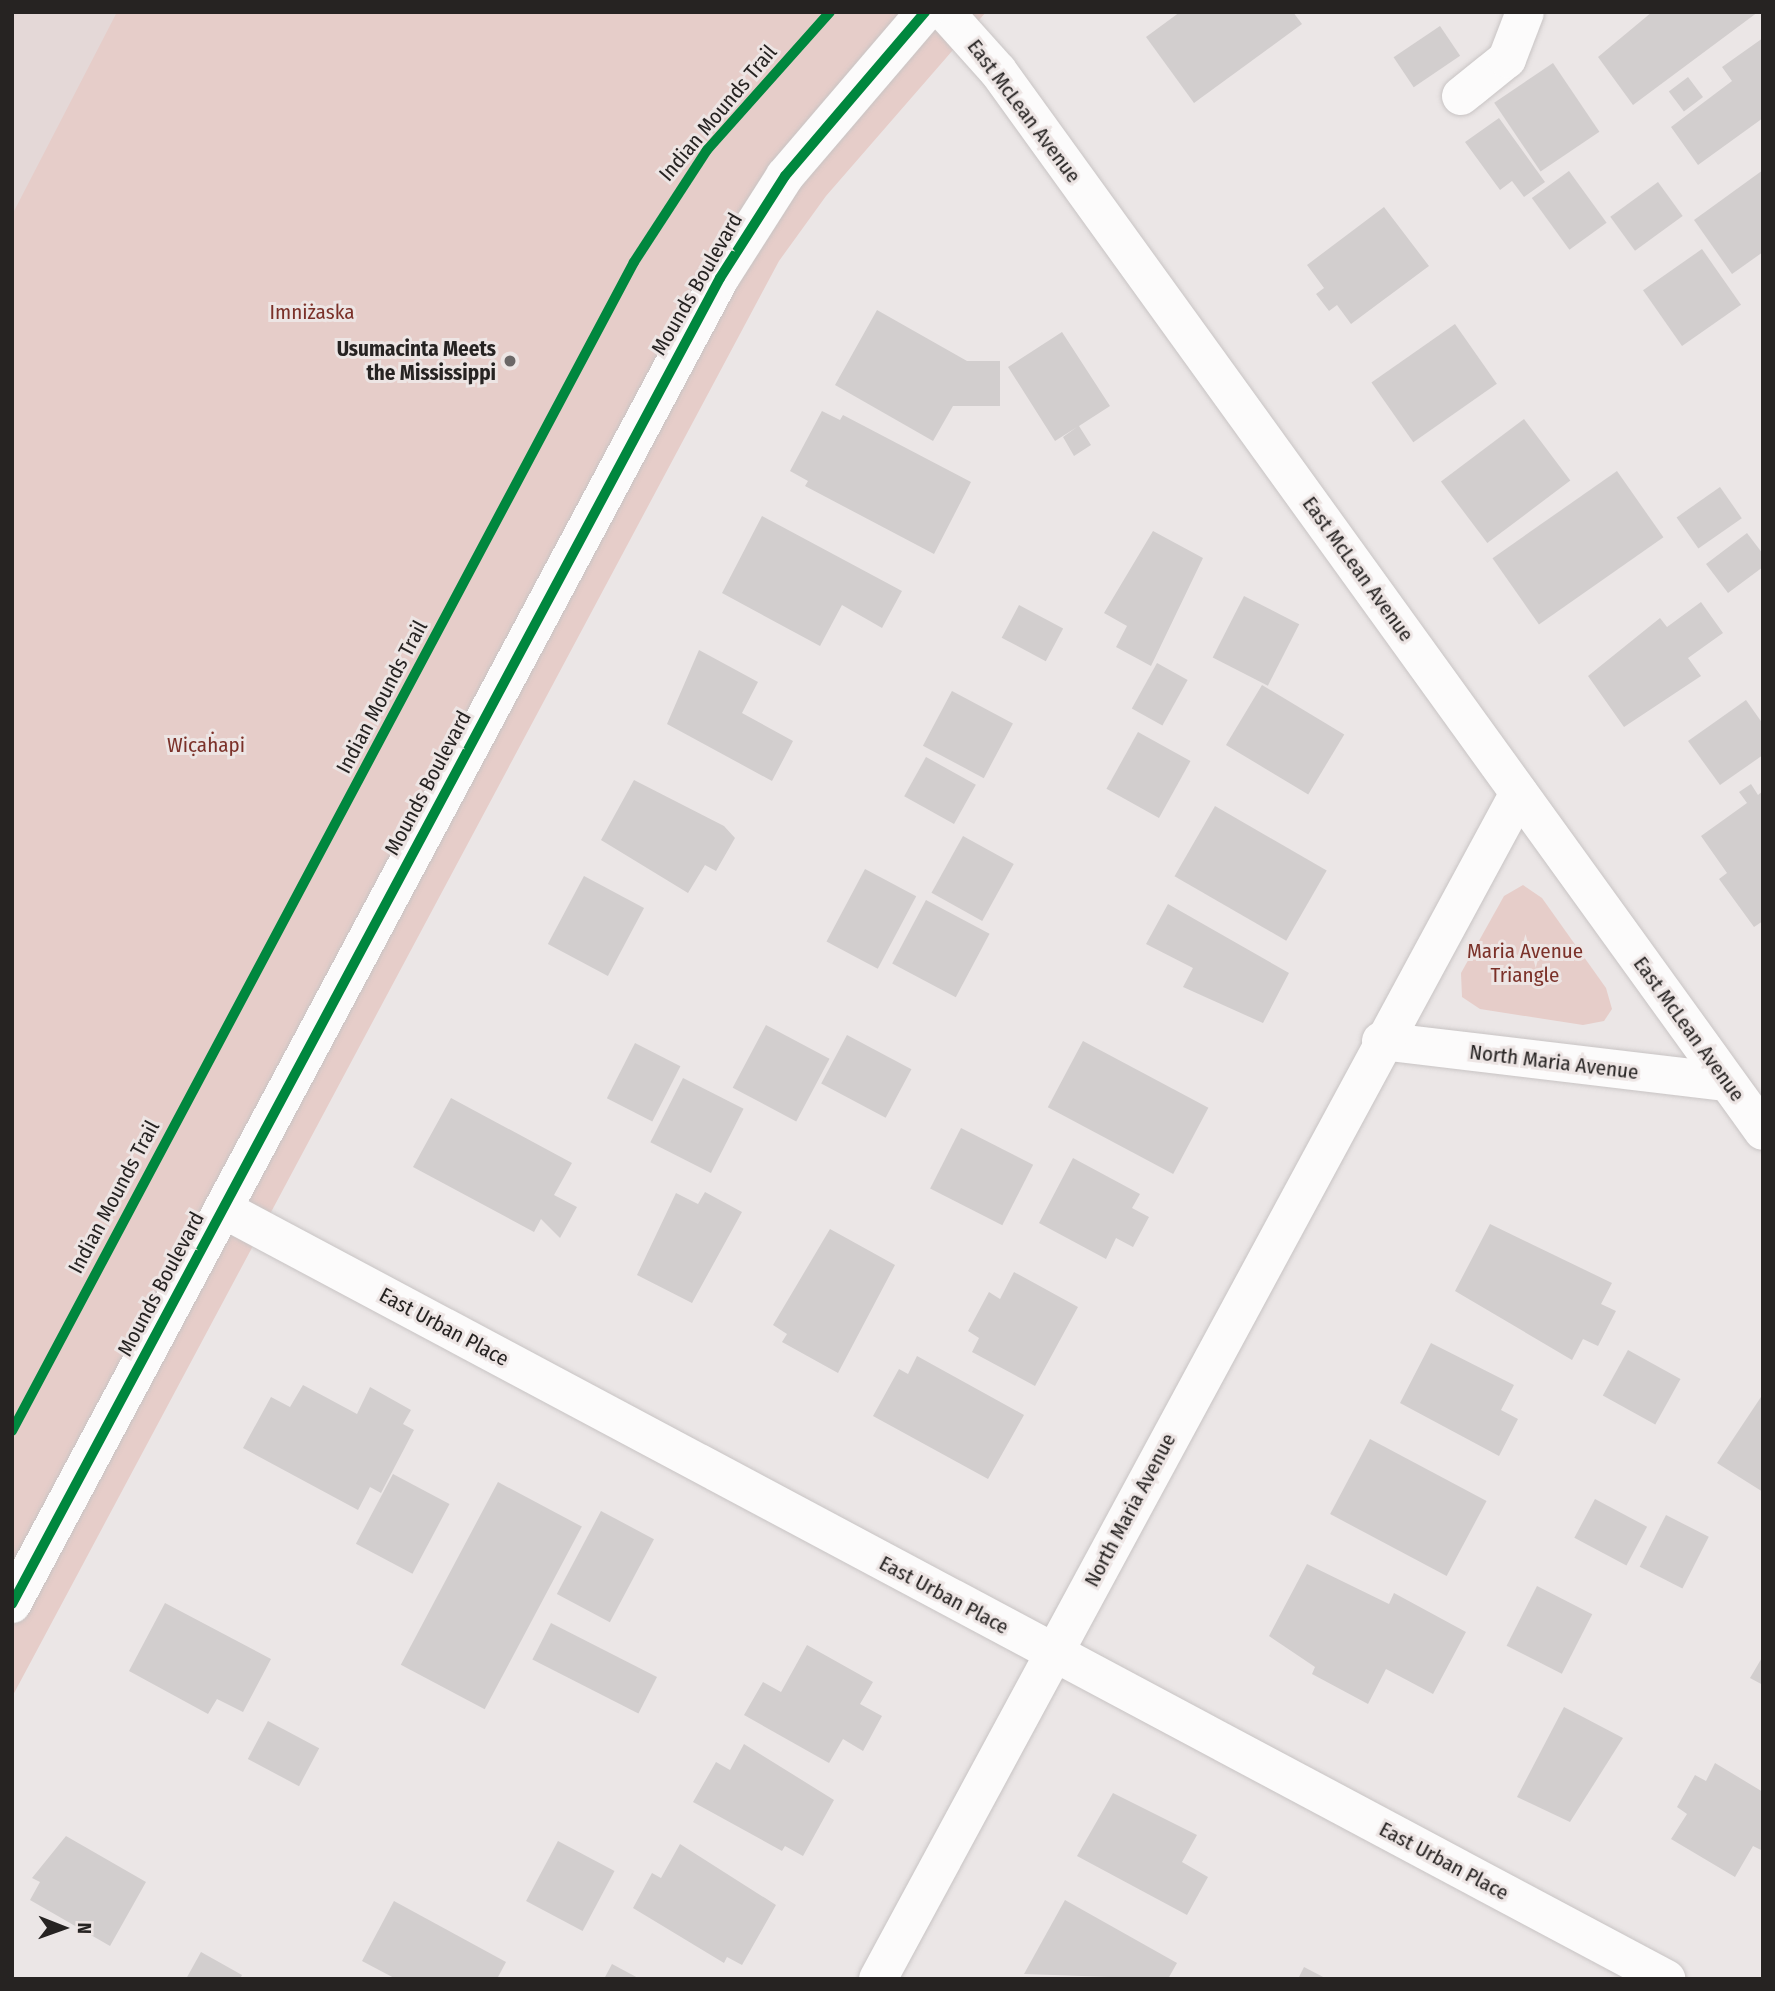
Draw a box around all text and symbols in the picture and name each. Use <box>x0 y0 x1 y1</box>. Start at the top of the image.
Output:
street label: East McLean Avenue <box>962 34 1086 188</box>
street label: Indian Mounds Trail <box>654 40 782 186</box>
street label: Mounds Boulevard <box>646 209 748 359</box>
park label: Imniżaska <box>270 299 354 325</box>
place label: Usumacinta Meets the Mississippi <box>337 336 496 386</box>
marker: Usumacinta Meets the Mississippi <box>502 353 518 369</box>
street label: East McLean Avenue <box>1297 492 1419 646</box>
street label: Indian Mounds Trail <box>331 616 433 778</box>
street label: Mounds Boulevard <box>379 707 477 859</box>
park label: Wic̣aḣapi <box>167 732 245 758</box>
park label: Maria Avenue Triangle <box>1467 938 1583 988</box>
street label: East McLean Avenue <box>1628 952 1750 1106</box>
street label: North Maria Avenue <box>1468 1039 1640 1085</box>
street label: Indian Mounds Trail <box>63 1116 165 1278</box>
street label: Mounds Boulevard <box>112 1208 210 1360</box>
street label: East Urban Place <box>375 1282 513 1372</box>
street label: North Maria Avenue <box>1079 1429 1181 1591</box>
street label: East Urban Place <box>875 1550 1013 1640</box>
street label: East Urban Place <box>1375 1816 1513 1906</box>
north arrow <box>28 1893 98 1963</box>
text: N <box>73 1922 96 1934</box>

